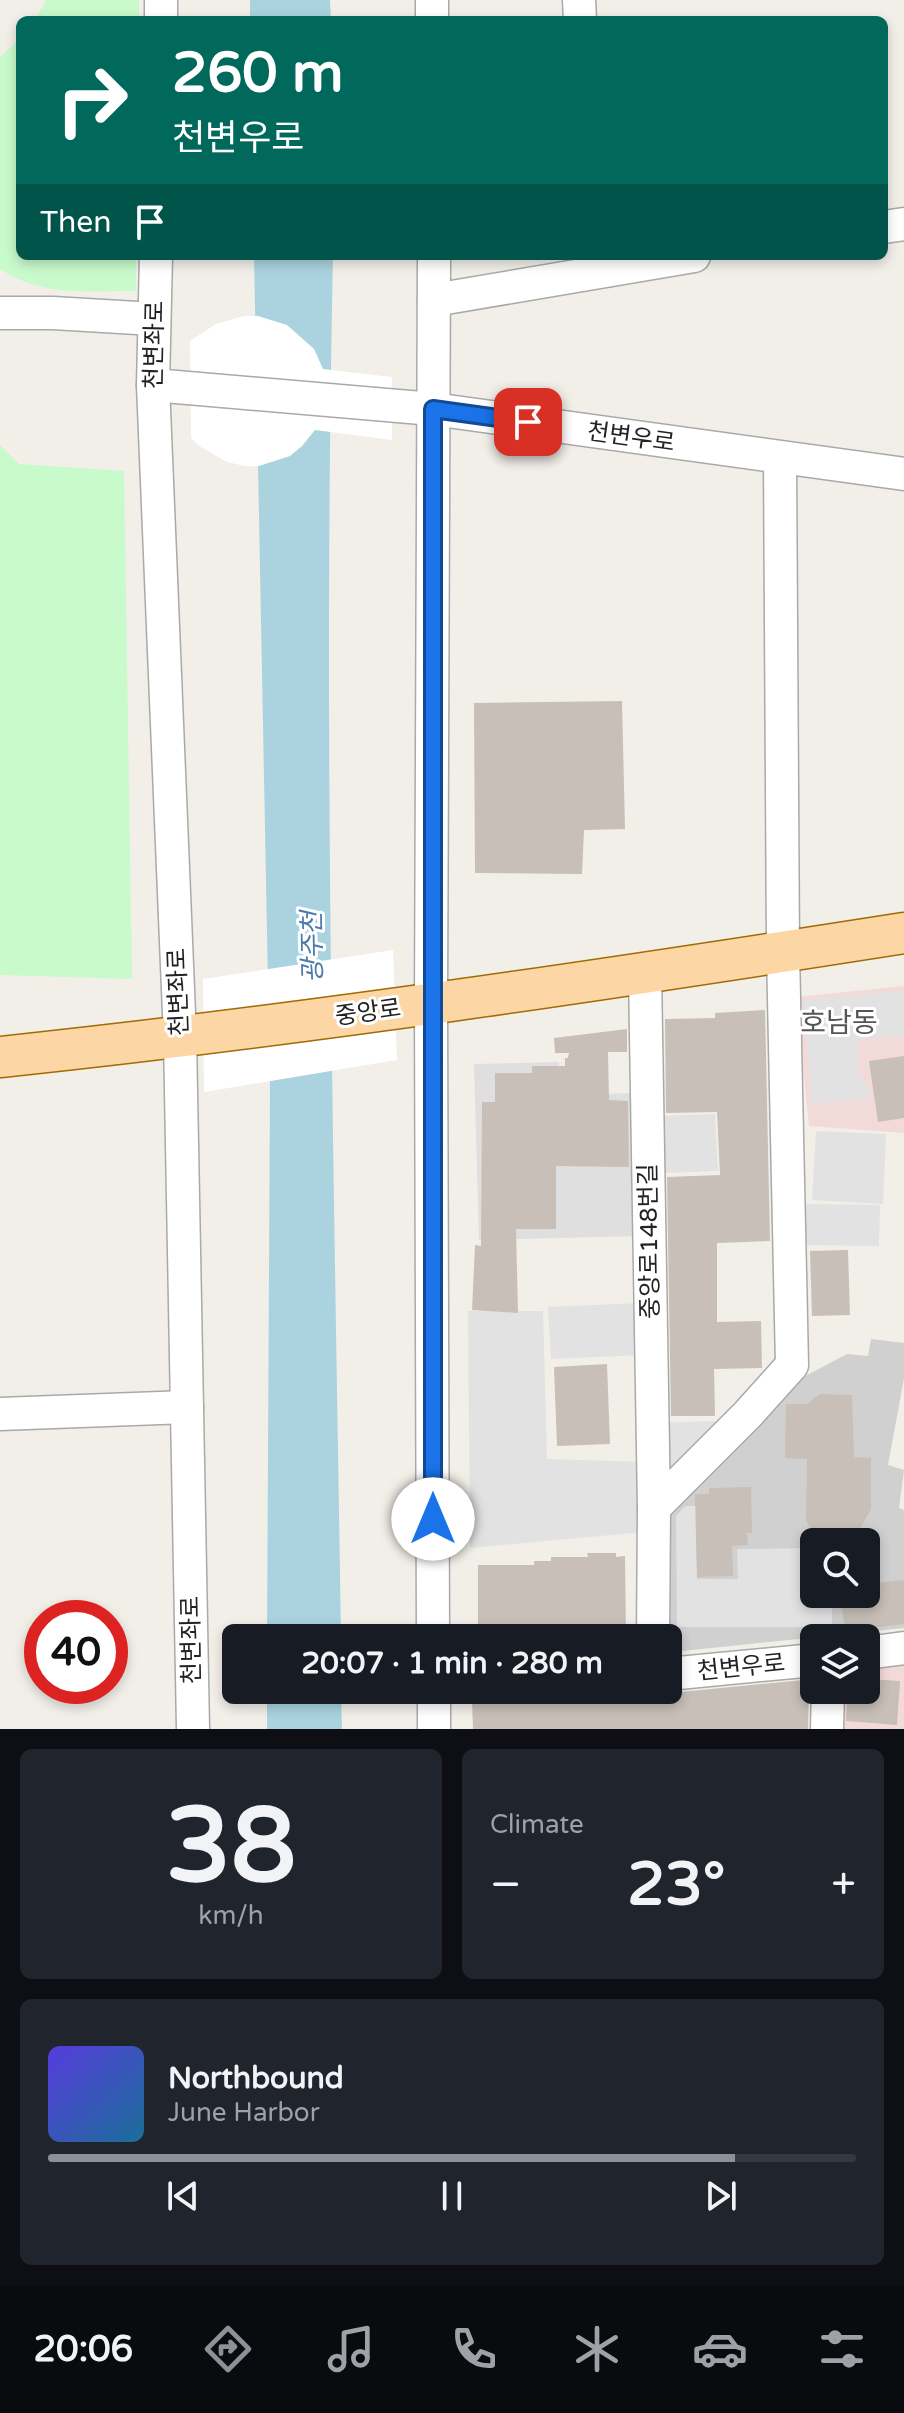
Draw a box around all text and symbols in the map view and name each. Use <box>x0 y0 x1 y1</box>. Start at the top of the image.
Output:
text: 260 m <box>172 40 343 107</box>
icon: right <box>40 48 144 152</box>
text: 천변우로 <box>172 117 304 160</box>
icon: arrive <box>128 200 172 244</box>
text: Then <box>40 204 112 241</box>
street label: 천변좌로 <box>139 301 170 389</box>
pin <box>494 388 562 456</box>
icon: arrive <box>506 400 550 444</box>
street label: 천변우로 <box>585 417 677 458</box>
water label: 광주천 <box>296 908 329 983</box>
street label: 천변좌로 <box>162 947 195 1037</box>
street label: 중앙로 <box>333 994 403 1031</box>
district label: 호남동 <box>800 1006 878 1040</box>
street label: 중앙로148번길 <box>634 1163 665 1319</box>
position arrow <box>391 1477 475 1561</box>
map controls <box>800 1528 880 1704</box>
button: search <box>800 1528 880 1608</box>
street label: 천변좌로 <box>176 1596 207 1684</box>
speed limit sign: 40 <box>24 1600 128 1704</box>
button: layers <box>800 1624 880 1704</box>
text: 20:07 · 1 min · 280 m <box>301 1645 603 1682</box>
street label: 천변우로 <box>696 1648 786 1687</box>
text: 38 <box>166 1785 296 1910</box>
text: Climate <box>490 1809 584 1840</box>
text: 23° <box>627 1849 725 1921</box>
text: − <box>490 1859 521 1912</box>
text: + <box>831 1859 856 1912</box>
text: km/h <box>198 1900 264 1931</box>
text: Northbound <box>168 2060 344 2097</box>
text: June Harbor <box>168 2097 320 2128</box>
icon: previous <box>161 2174 205 2218</box>
icon: pause <box>430 2174 474 2218</box>
icon: next <box>699 2174 743 2218</box>
icon: directions <box>200 2321 256 2377</box>
icon: music <box>323 2321 379 2377</box>
icon: phone <box>446 2321 502 2377</box>
icon: climate <box>569 2321 625 2377</box>
icon: car <box>692 2321 748 2377</box>
icon: filters <box>814 2321 870 2377</box>
text: 20:06 <box>33 2328 133 2371</box>

